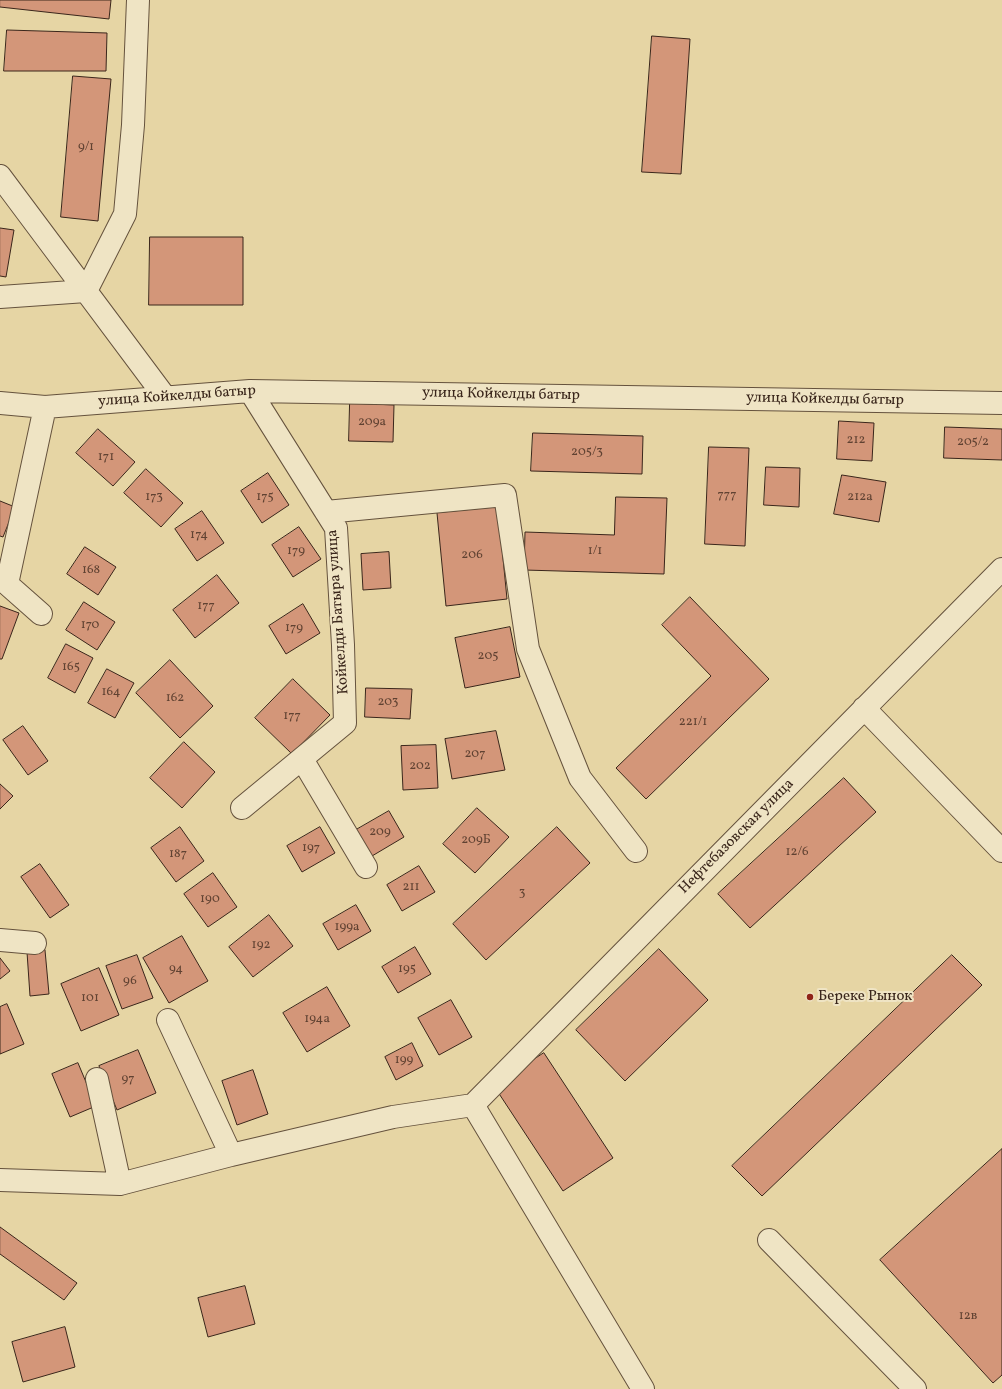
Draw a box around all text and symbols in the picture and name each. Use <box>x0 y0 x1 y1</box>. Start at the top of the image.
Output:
house number: 9/1 <box>78 140 94 156</box>
street label: улица Койкелды батыр <box>98 383 256 411</box>
street label: улица Койкелды батыр <box>422 385 580 405</box>
street label: улица Койкелды батыр <box>746 390 904 410</box>
house number: 209а <box>358 415 386 431</box>
house number: 212 <box>846 433 866 449</box>
house number: 205/2 <box>957 435 989 451</box>
house number: 205/3 <box>571 445 603 461</box>
house number: 171 <box>98 450 114 466</box>
house number: 777 <box>718 488 736 504</box>
house number: 173 <box>145 490 163 506</box>
house number: 175 <box>256 490 274 506</box>
house number: 212а <box>847 490 873 506</box>
house number: 174 <box>190 528 208 544</box>
street label: Койкелди Батыра улица <box>324 529 354 695</box>
house number: 179 <box>287 544 305 560</box>
house number: 1/1 <box>588 544 602 560</box>
house number: 206 <box>461 548 483 564</box>
house number: 168 <box>82 563 100 579</box>
house number: 177 <box>197 599 215 615</box>
house number: 170 <box>81 618 99 634</box>
house number: 179 <box>285 621 303 637</box>
house number: 205 <box>478 649 498 665</box>
house number: 165 <box>62 660 80 676</box>
house number: 164 <box>102 685 120 701</box>
house number: 162 <box>166 691 184 707</box>
house number: 203 <box>378 695 398 711</box>
house number: 177 <box>283 709 301 725</box>
house number: 221/1 <box>679 715 707 731</box>
house number: 207 <box>465 747 485 763</box>
house number: 202 <box>409 759 431 775</box>
street label: Нефтебазовская улица <box>676 776 798 898</box>
house number: 209 <box>369 825 391 841</box>
house number: 209Б <box>461 833 491 849</box>
house number: 197 <box>302 841 320 857</box>
house number: 12/6 <box>786 845 808 861</box>
house number: 187 <box>169 847 187 863</box>
house number: 211 <box>402 880 420 896</box>
house number: 3 <box>519 886 525 902</box>
house number: 190 <box>200 892 220 908</box>
house number: 199а <box>334 920 360 936</box>
house number: 192 <box>252 938 270 954</box>
house number: 94 <box>169 962 183 978</box>
house number: 195 <box>398 962 416 978</box>
house number: 96 <box>123 974 137 990</box>
place label: Береке Рынок <box>818 988 912 1006</box>
house number: 101 <box>81 991 99 1007</box>
marker: Береке Рынок <box>805 992 815 1002</box>
house number: 194а <box>304 1012 330 1028</box>
house number: 199 <box>395 1053 413 1069</box>
house number: 97 <box>121 1072 135 1088</box>
house number: 12в <box>959 1309 977 1325</box>

